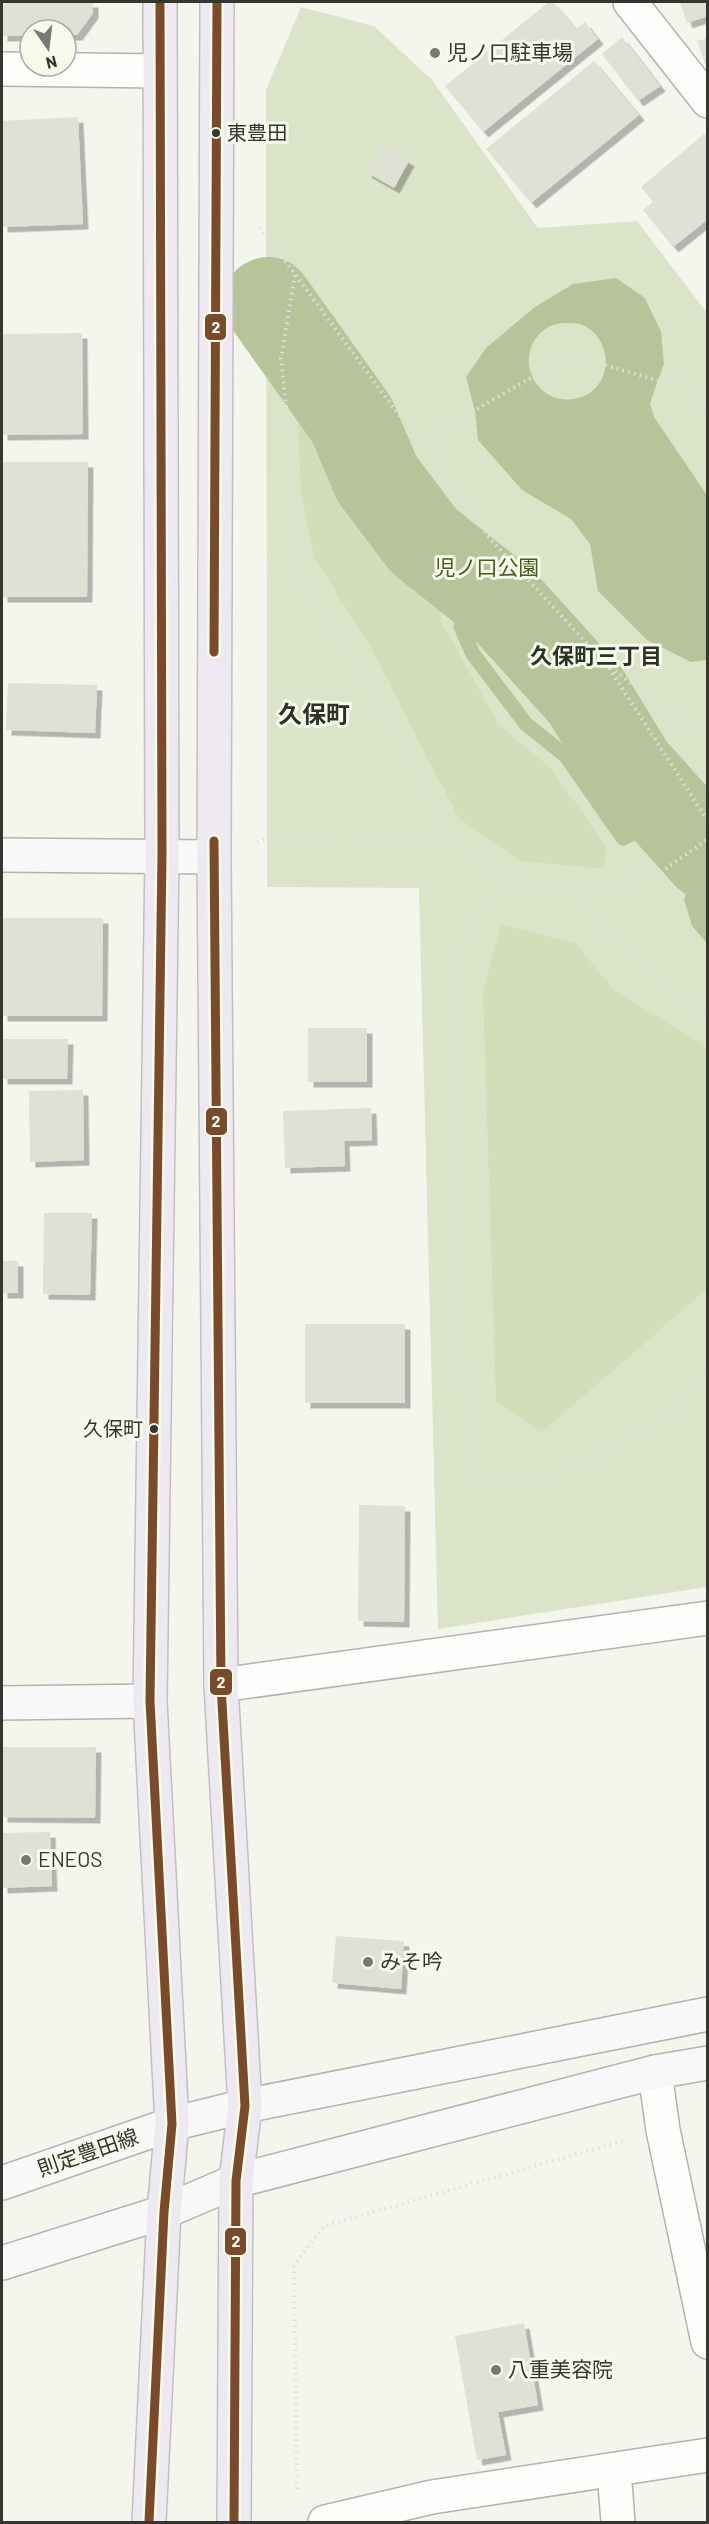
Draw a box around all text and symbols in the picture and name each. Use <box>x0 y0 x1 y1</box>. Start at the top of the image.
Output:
north arrow <box>18 18 78 78</box>
place label: 児ノ口駐車場 <box>447 39 573 64</box>
marker: 児ノ口駐車場 <box>428 46 442 60</box>
text: N <box>44 53 59 74</box>
place label: 東豊田 <box>227 120 287 144</box>
marker: 東豊田 <box>210 127 222 139</box>
line badge: 2 <box>204 313 227 341</box>
text: 2 <box>212 317 221 336</box>
park label: 児ノ口公園 <box>435 554 540 579</box>
district label: 久保町三丁目 <box>530 642 662 668</box>
district label: 久保町 <box>278 699 350 728</box>
line badge: 2 <box>205 1107 228 1136</box>
text: 2 <box>212 1111 221 1130</box>
place label: 久保町 <box>83 1416 143 1440</box>
marker: 久保町 <box>148 1423 160 1435</box>
line badge: 2 <box>209 1668 233 1696</box>
text: 2 <box>217 1672 226 1691</box>
place label: ENEOS <box>38 1846 103 1871</box>
marker: ENEOS <box>19 1853 33 1867</box>
place label: みそ吟 <box>380 1948 443 1973</box>
marker: みそ吟 <box>361 1955 375 1969</box>
street label: 則定豊田線 <box>34 2123 141 2180</box>
line badge: 2 <box>224 2227 247 2256</box>
text: 2 <box>232 2231 241 2250</box>
place label: 八重美容院 <box>508 2356 613 2381</box>
marker: 八重美容院 <box>489 2363 503 2377</box>

